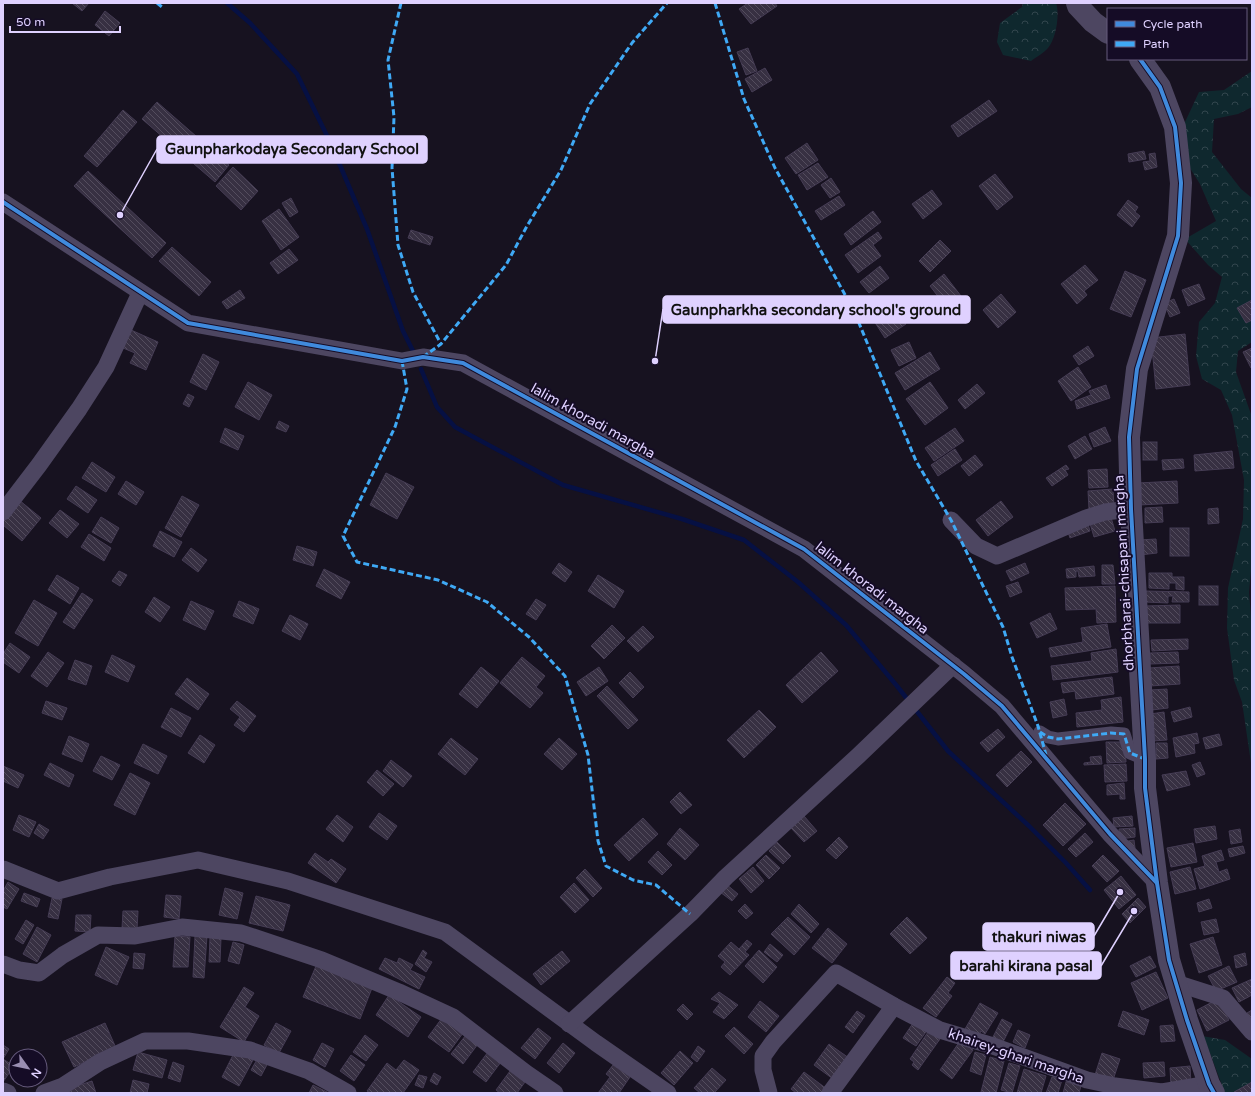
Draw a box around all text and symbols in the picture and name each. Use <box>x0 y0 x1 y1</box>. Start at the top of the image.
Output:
scale bar <box>10 8 120 34</box>
legend <box>1107 8 1247 60</box>
text: 50 m <box>16 15 45 29</box>
text: Cycle path <box>1143 17 1202 31</box>
text: Path <box>1143 37 1169 51</box>
callout: Gaunpharkodaya Secondary School <box>157 136 427 163</box>
text: Gaunpharkodaya Secondary School <box>165 140 419 159</box>
callout: Gaunpharkha secondary school's ground <box>663 296 970 323</box>
text: Gaunpharkha secondary school's ground <box>671 301 961 320</box>
street label: lalim khoradi margha <box>528 380 658 462</box>
street label: dhorbharai-chisapani margha <box>1110 474 1138 672</box>
street label: lalim khoradi margha <box>812 538 932 638</box>
callout: thakuri niwas <box>983 923 1094 950</box>
text: thakuri niwas <box>991 928 1086 946</box>
callout: barahi kirana pasal <box>951 952 1101 979</box>
text: barahi kirana pasal <box>959 957 1093 976</box>
street label: khairey-ghari margha <box>946 1025 1086 1087</box>
north arrow <box>8 1048 48 1088</box>
text: N <box>28 1066 44 1080</box>

